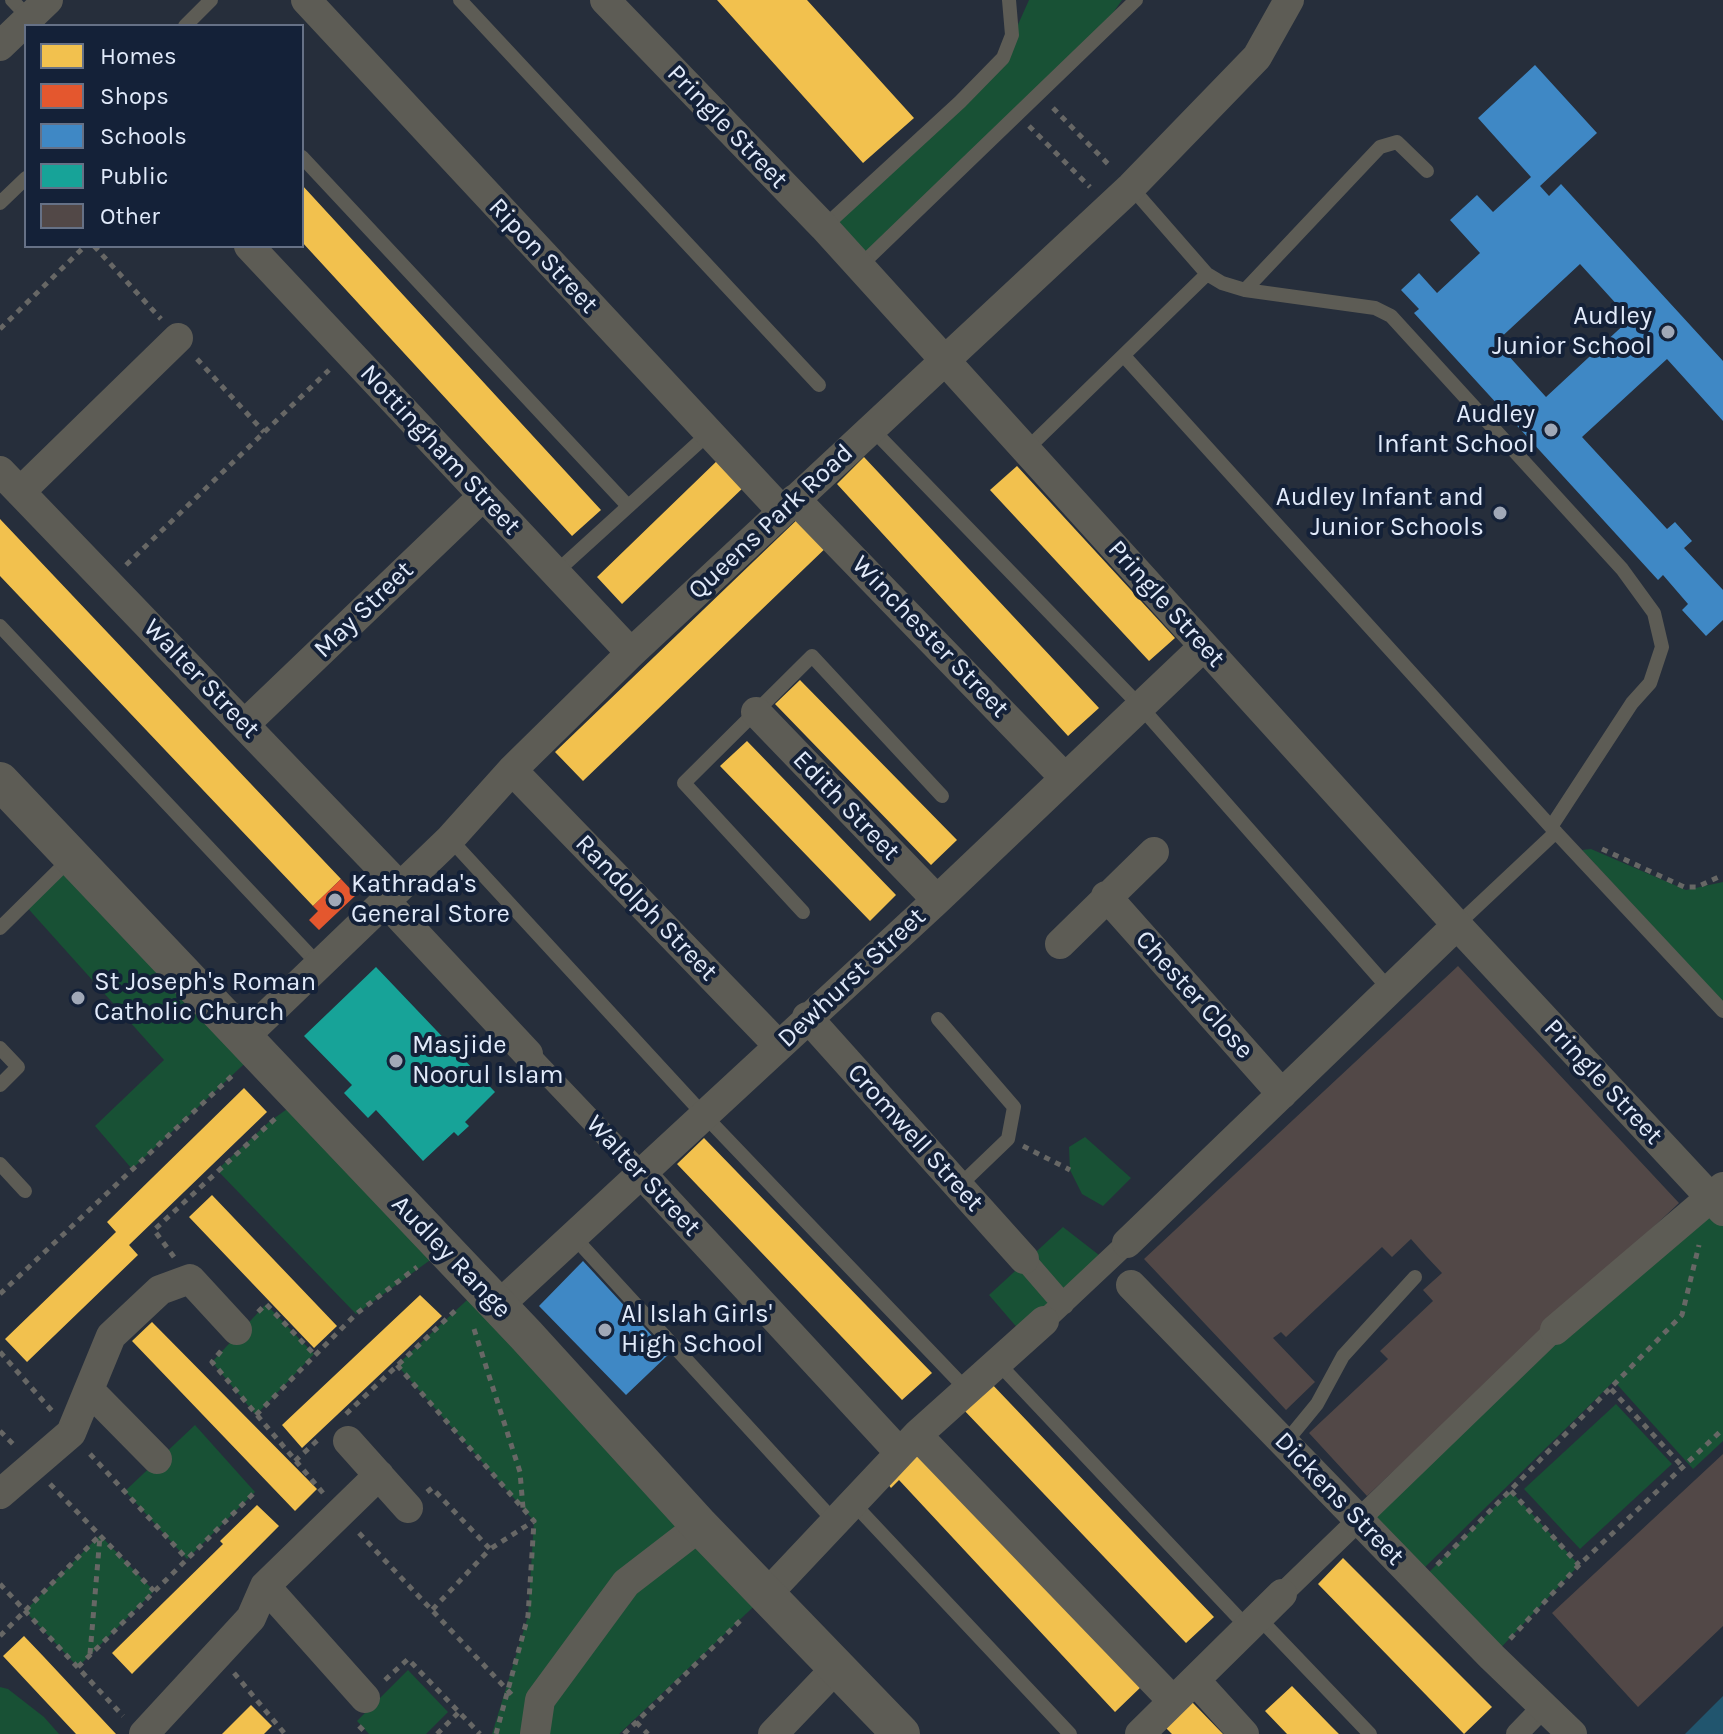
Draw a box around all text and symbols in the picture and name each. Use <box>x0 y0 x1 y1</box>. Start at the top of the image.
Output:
legend <box>24 24 304 248</box>
text: Homes <box>100 42 177 70</box>
street label: Pringle Street <box>660 59 794 195</box>
text: Shops <box>100 82 169 110</box>
text: Schools <box>100 122 187 150</box>
text: Public <box>100 162 168 190</box>
street label: Ripon Street <box>482 192 604 320</box>
text: Other <box>100 202 160 230</box>
place label: Audley Junior School <box>1492 301 1652 362</box>
marker: Audley Junior School <box>1659 323 1677 341</box>
street label: Nottingham Street <box>353 358 527 542</box>
place label: Audley Infant School <box>1377 399 1535 460</box>
marker: Audley Infant School <box>1542 421 1560 439</box>
street label: Queens Park Road <box>682 438 860 606</box>
place label: Audley Infant and Junior Schools <box>1276 482 1484 544</box>
marker: Audley Infant and Junior Schools <box>1491 504 1509 522</box>
street label: Pringle Street <box>1101 534 1231 674</box>
street label: Winchester Street <box>845 550 1015 724</box>
street label: May Street <box>308 555 420 665</box>
street label: Walter Street <box>136 613 266 745</box>
street label: Edith Street <box>786 745 906 867</box>
street label: Randolph Street <box>568 828 724 988</box>
place label: Kathrada's General Store <box>351 869 510 930</box>
marker: Kathrada's General Store <box>326 891 344 909</box>
street label: Dewhurst Street <box>771 901 933 1055</box>
street label: Chester Close <box>1128 924 1260 1066</box>
place label: St Joseph's Roman Catholic Church <box>94 967 316 1028</box>
marker: St Joseph's Roman Catholic Church <box>69 989 87 1007</box>
street label: Pringle Street <box>1537 1013 1669 1151</box>
place label: Masjide Noorul Islam <box>412 1030 564 1092</box>
marker: Masjide Noorul Islam <box>387 1052 405 1070</box>
street label: Cromwell Street <box>840 1058 990 1218</box>
street label: Walter Street <box>579 1109 707 1243</box>
street label: Audley Range <box>385 1189 517 1325</box>
place label: Al Islah Girls' High School <box>621 1299 772 1360</box>
marker: Al Islah Girls' High School <box>596 1321 614 1339</box>
street label: Dickens Street <box>1268 1426 1410 1572</box>

